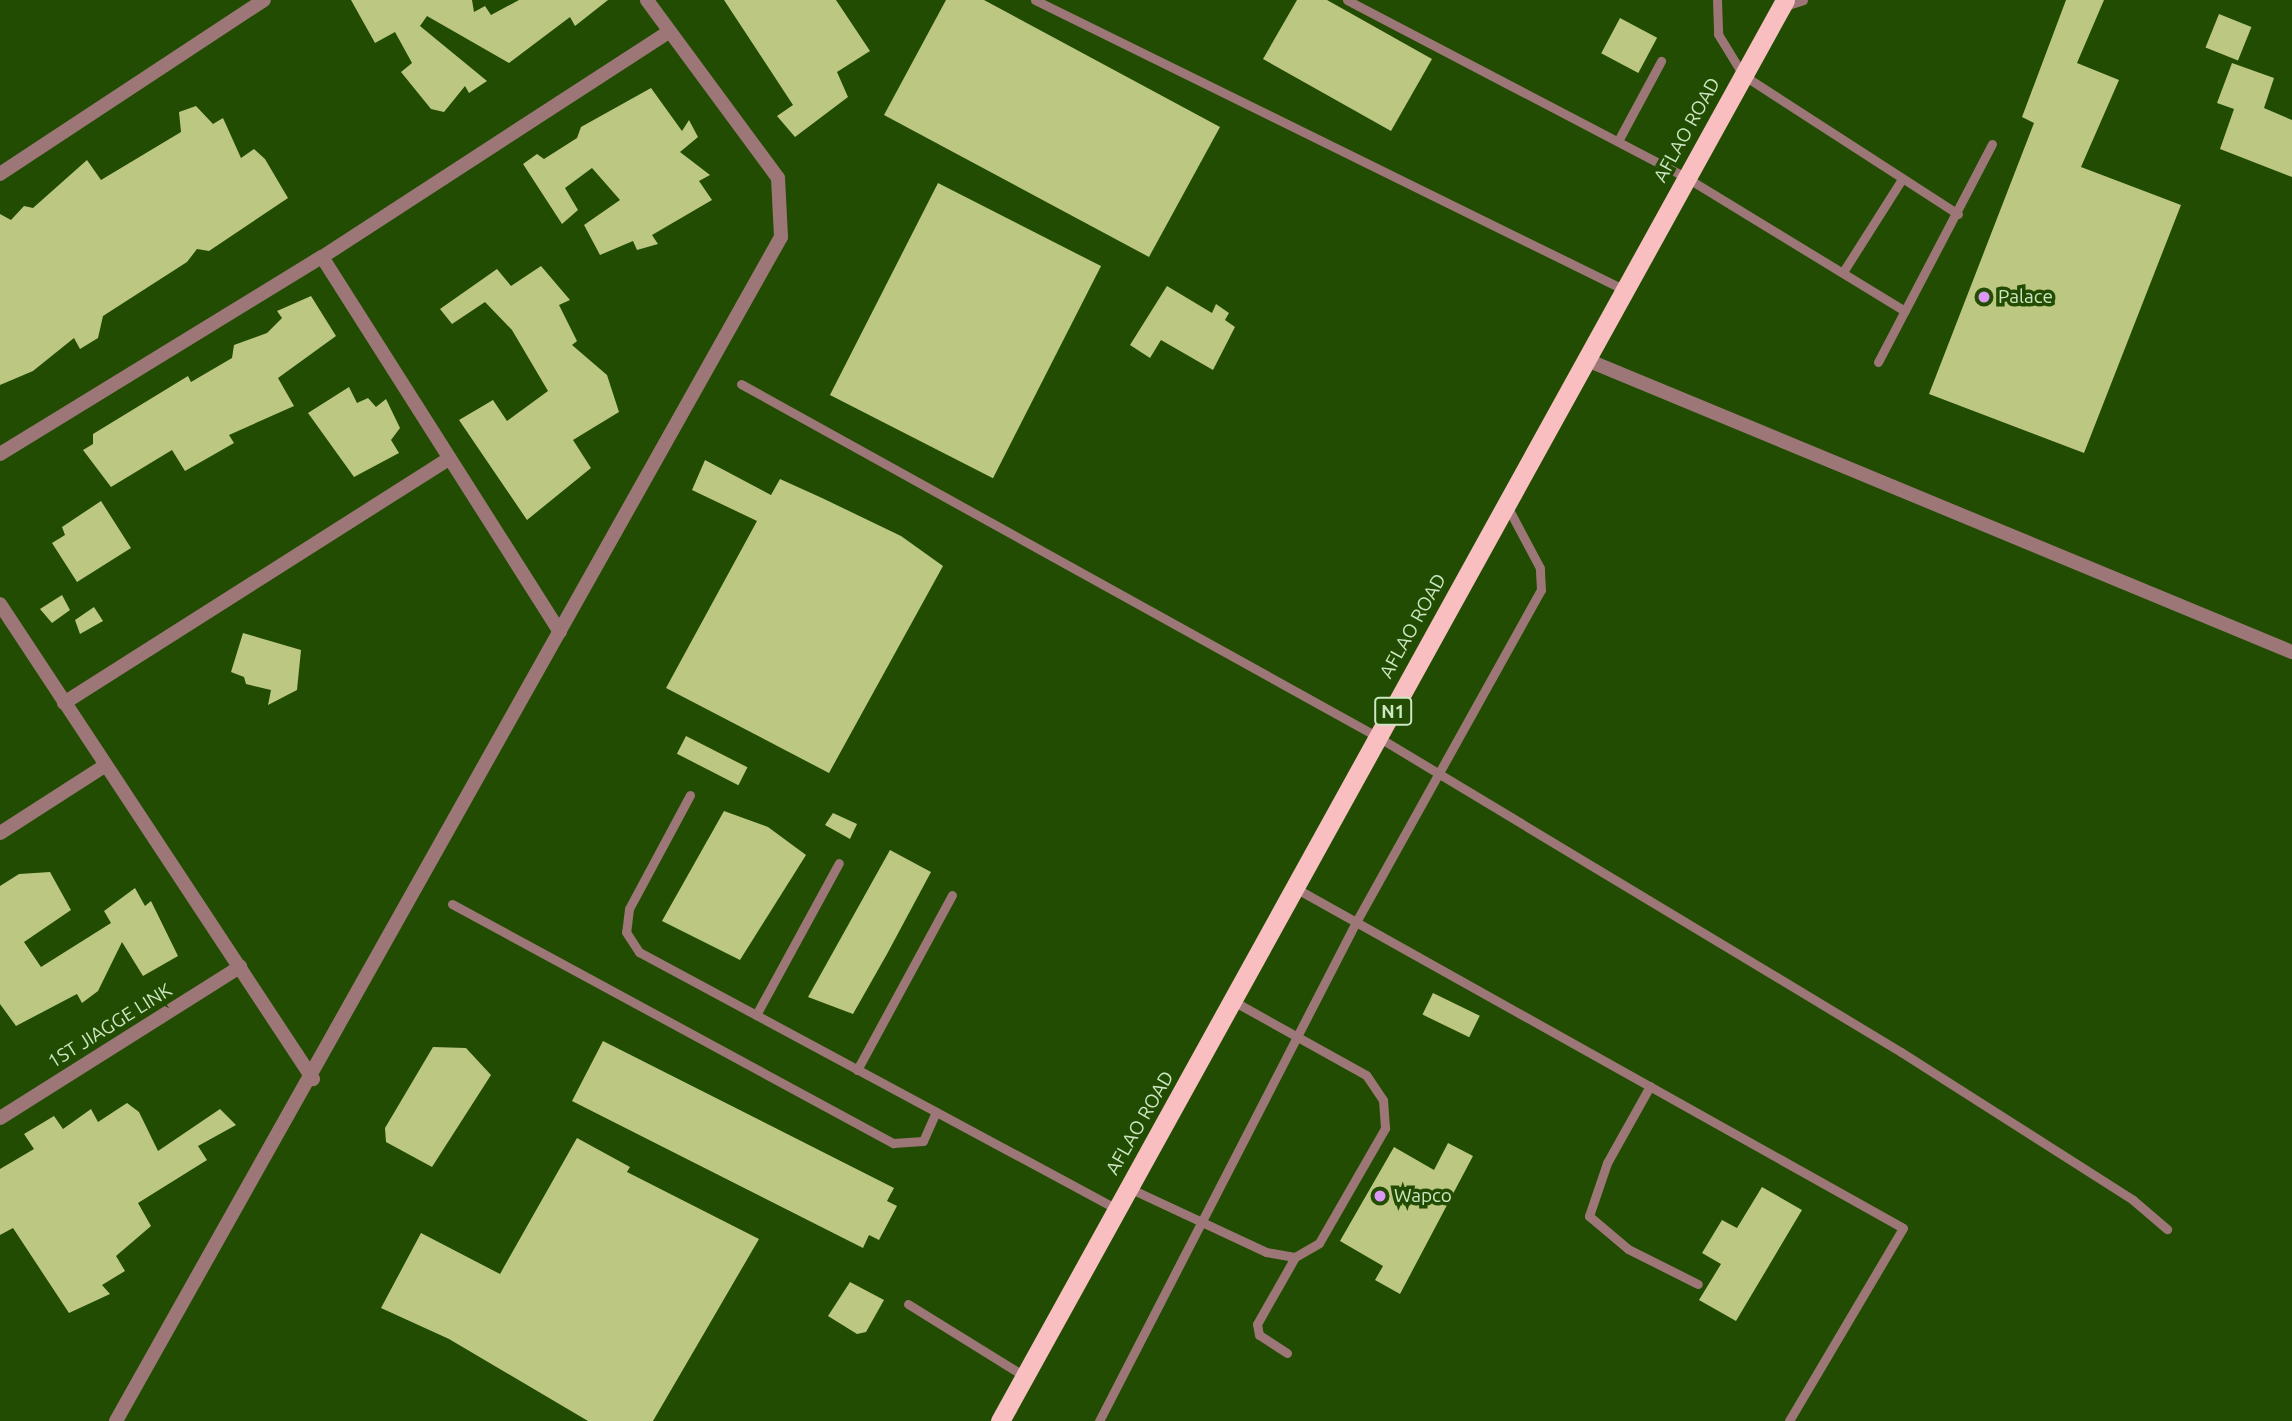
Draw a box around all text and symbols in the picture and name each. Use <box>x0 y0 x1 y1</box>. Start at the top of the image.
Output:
street label: AFLAO ROAD <box>1649 74 1725 186</box>
place label: Palace <box>1998 286 2053 308</box>
marker: Palace <box>1976 289 1992 305</box>
street label: AFLAO ROAD <box>1375 570 1451 682</box>
road number: N1 <box>1374 696 1412 726</box>
street label: 1ST JIAGGE LINK <box>44 979 176 1073</box>
street label: AFLAO ROAD <box>1101 1067 1179 1179</box>
place label: Wapco <box>1394 1185 1452 1207</box>
marker: Wapco <box>1372 1188 1388 1204</box>

